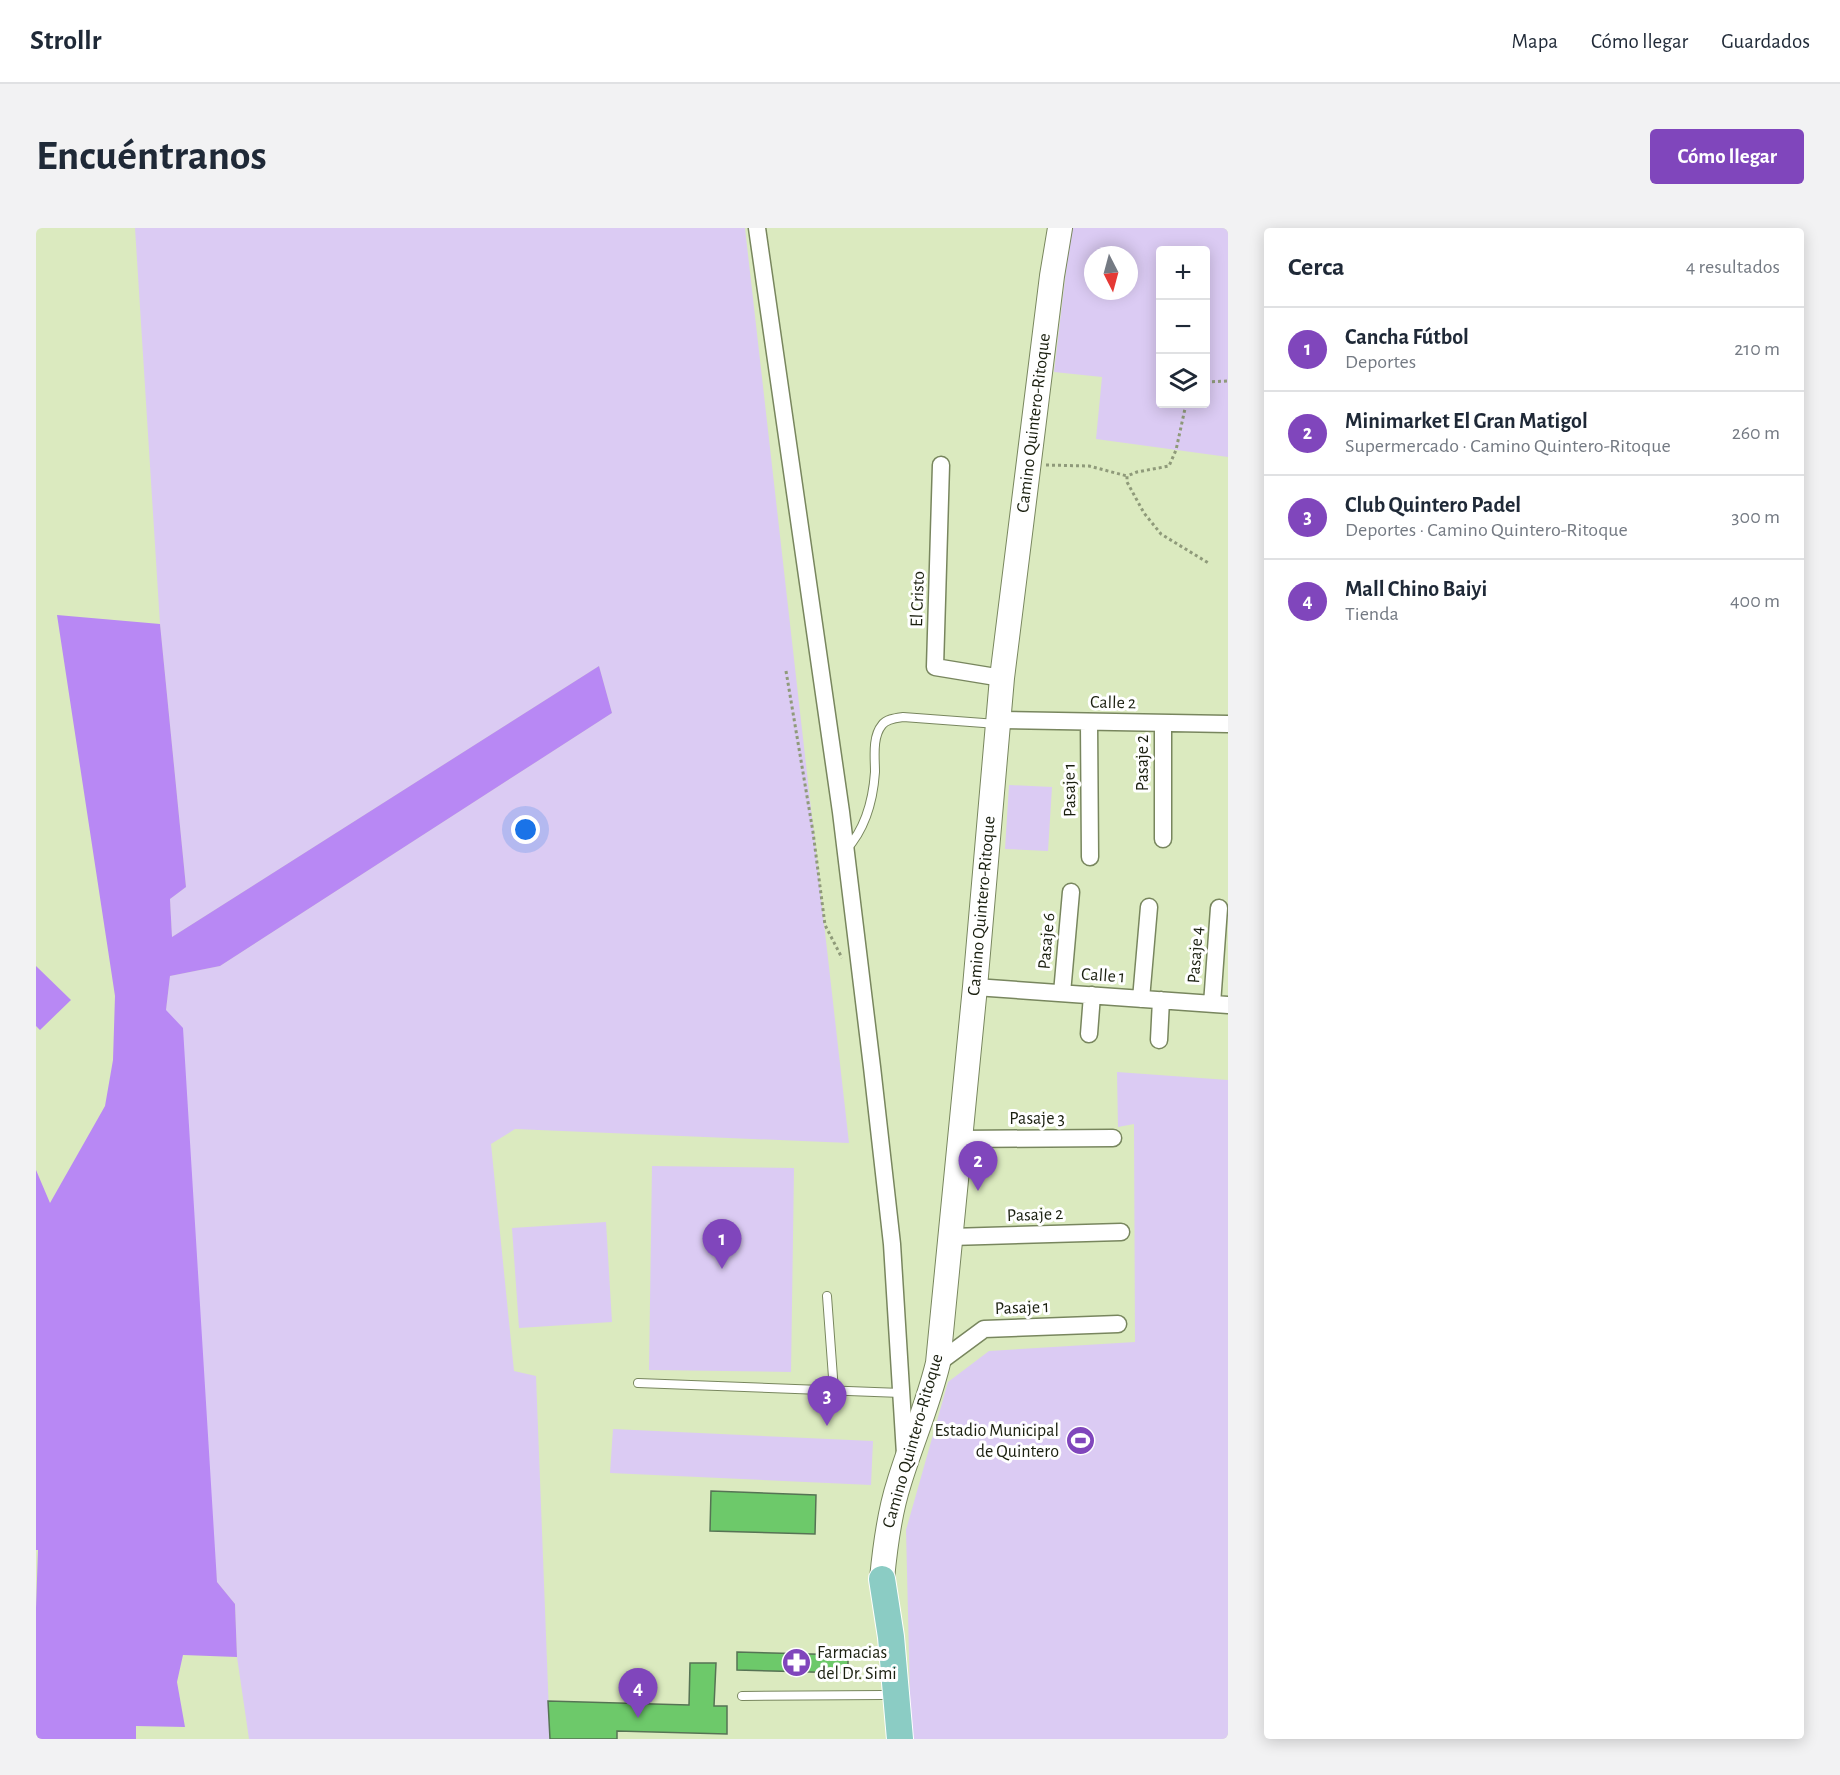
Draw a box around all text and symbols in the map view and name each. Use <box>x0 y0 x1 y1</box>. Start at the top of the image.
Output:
text: Strollr <box>30 27 101 55</box>
text: Mapa <box>1512 31 1558 52</box>
text: Cómo llegar <box>1591 31 1688 52</box>
text: Guardados <box>1721 31 1810 52</box>
button: Cómo llegar <box>1650 129 1804 184</box>
text: Encuéntranos <box>36 135 267 177</box>
north arrow <box>1084 246 1138 300</box>
map controls <box>1156 246 1210 408</box>
button: + <box>1156 246 1210 300</box>
text: Cerca <box>1288 254 1345 280</box>
text: 4 resultados <box>1686 257 1780 277</box>
button: − <box>1156 300 1210 354</box>
text: Cancha Fútbol <box>1345 326 1469 348</box>
street label: Camino Quintero-Ritoque <box>1014 332 1054 514</box>
text: 1 <box>1304 339 1311 359</box>
text: 210 m <box>1734 339 1780 359</box>
text: Deportes <box>1345 352 1416 372</box>
button: layers <box>1156 354 1210 408</box>
text: Minimarket El Gran Matigol <box>1345 410 1588 432</box>
text: 2 <box>1303 423 1312 443</box>
text: 260 m <box>1732 423 1780 443</box>
text: Supermercado · Camino Quintero-Ritoque <box>1345 436 1671 456</box>
text: Club Quintero Padel <box>1345 494 1521 516</box>
text: 3 <box>1303 507 1312 527</box>
text: 300 m <box>1731 507 1780 527</box>
text: Deportes · Camino Quintero-Ritoque <box>1345 520 1628 540</box>
street label: El Cristo <box>908 570 928 627</box>
text: Mall Chino Baiyi <box>1345 578 1487 600</box>
text: 4 <box>1302 591 1313 611</box>
text: 400 m <box>1730 591 1780 611</box>
text: Tienda <box>1345 604 1399 624</box>
street label: Calle 2 <box>1090 694 1136 712</box>
street label: Pasaje 2 <box>1134 735 1152 791</box>
street label: Pasaje 1 <box>1061 763 1079 817</box>
your location <box>511 815 540 844</box>
street label: Camino Quintero-Ritoque <box>965 815 999 997</box>
street label: Pasaje 6 <box>1036 912 1058 970</box>
street label: Pasaje 4 <box>1185 926 1207 984</box>
street label: Calle 1 <box>1080 965 1126 987</box>
street label: Pasaje 3 <box>1009 1110 1065 1128</box>
pin: 2 <box>958 1142 998 1191</box>
street label: Pasaje 2 <box>1006 1205 1064 1225</box>
pin: 1 <box>702 1220 742 1269</box>
street label: Pasaje 1 <box>994 1298 1050 1318</box>
street label: Camino Quintero-Ritoque <box>879 1352 947 1530</box>
pin: 3 <box>808 1376 846 1426</box>
place label: Estadio Municipal de Quintero <box>934 1422 1059 1461</box>
sports icon: Estadio Municipal de Quintero <box>1064 1425 1096 1457</box>
place label: Farmacias del Dr. Simi <box>817 1644 897 1683</box>
pharmacy icon: Farmacias del Dr. Simi <box>780 1647 812 1679</box>
pin: 4 <box>618 1668 658 1718</box>

